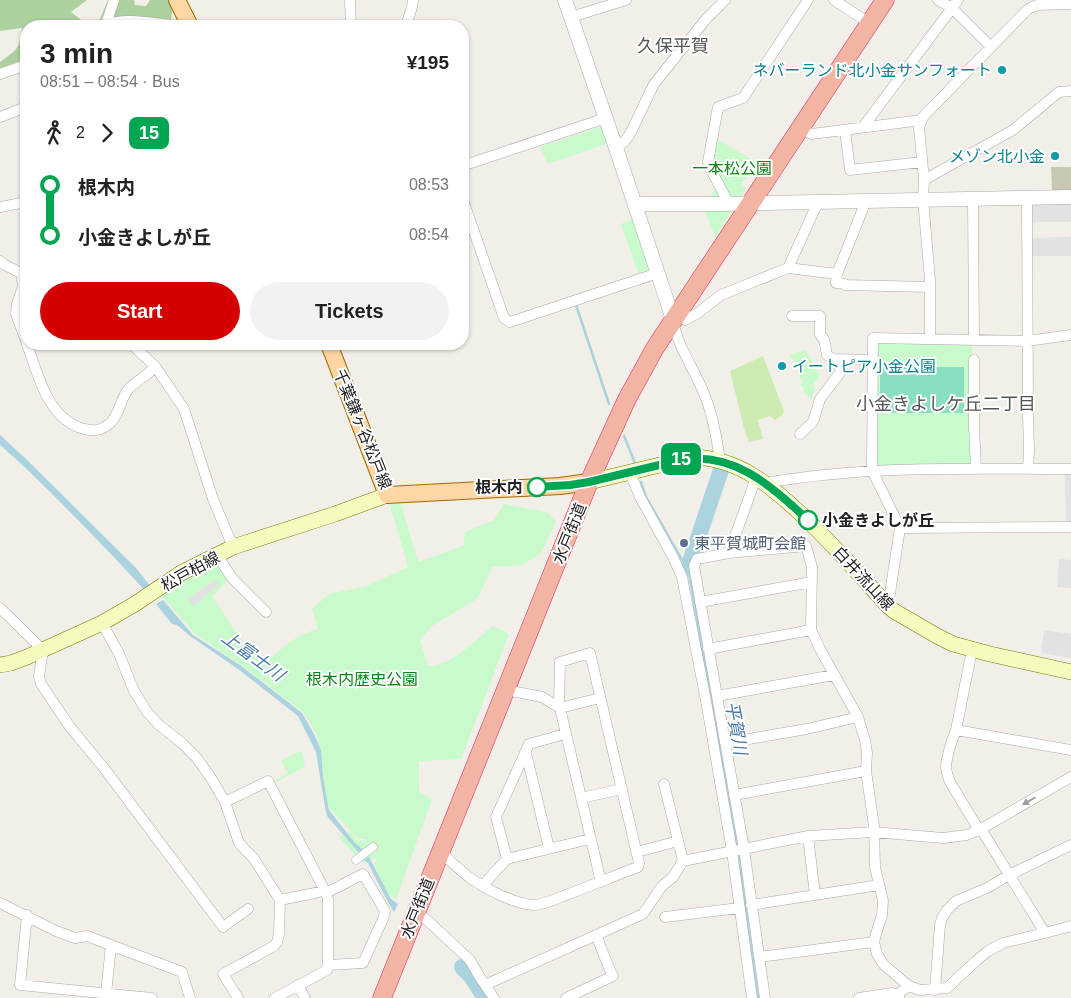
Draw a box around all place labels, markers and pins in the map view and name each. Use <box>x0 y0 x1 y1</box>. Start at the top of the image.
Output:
place label: ネバーランド北小金サンフォート <box>752 62 992 79</box>
marker: ネバーランド北小金サンフォート <box>996 64 1008 76</box>
place label: メゾン北小金 <box>949 148 1045 165</box>
marker: メゾン北小金 <box>1049 150 1061 162</box>
place label: イートピア小金公園 <box>792 358 936 375</box>
marker: イートピア小金公園 <box>776 360 788 372</box>
marker: 根木内 <box>527 477 547 497</box>
place label: 根木内 <box>475 479 523 496</box>
marker: 小金きよしが丘 <box>798 510 818 530</box>
place label: 小金きよしが丘 <box>822 512 934 529</box>
place label: 東平賀城町会館 <box>694 535 806 552</box>
marker: 東平賀城町会館 <box>678 537 690 549</box>

